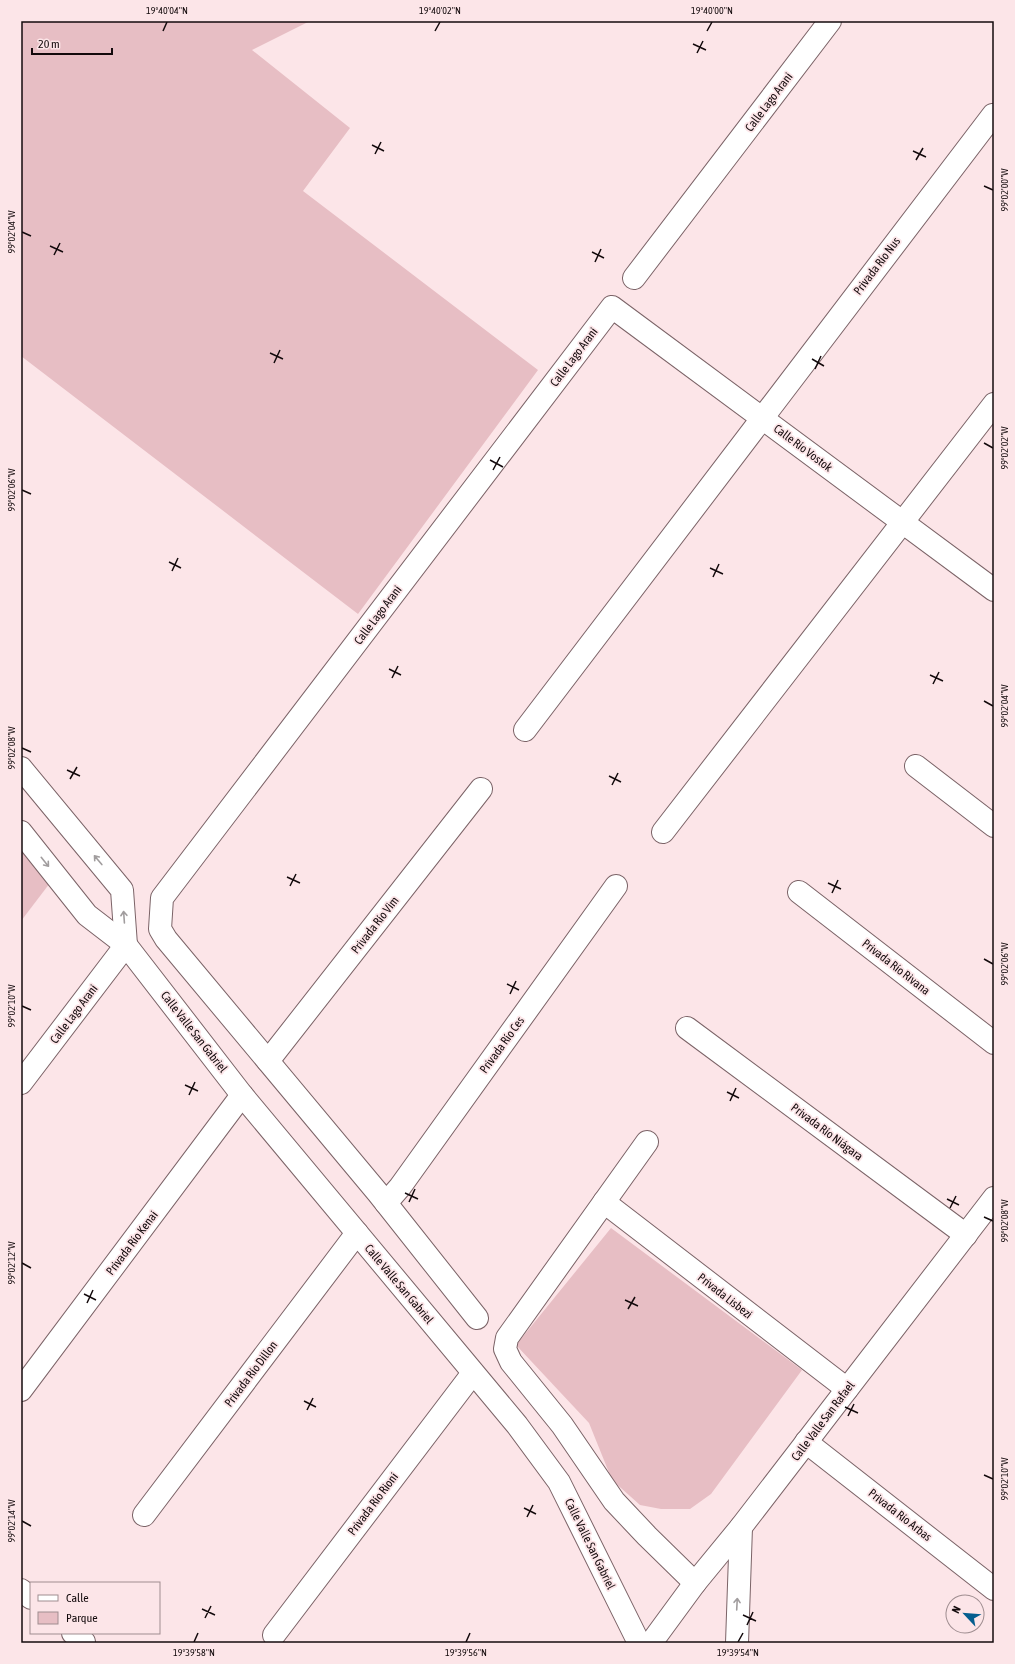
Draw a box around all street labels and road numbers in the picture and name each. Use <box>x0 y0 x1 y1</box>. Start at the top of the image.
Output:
street label: Calle Lago Arani <box>742 70 796 134</box>
street label: Privada Río Nus <box>851 234 903 298</box>
street label: Calle Lago Arani <box>547 325 601 389</box>
street label: Calle Río Vostok <box>771 421 836 475</box>
street label: Calle Lago Arani <box>351 583 405 647</box>
street label: Privada Río Vim <box>348 894 402 956</box>
street label: Privada Río Rivana <box>859 936 933 998</box>
street label: Calle Lago Arani <box>47 982 101 1046</box>
street label: Calle Valle San Gabriel <box>158 989 231 1076</box>
street label: Privada Río Ces <box>477 1014 527 1076</box>
street label: Privada Río Niágara <box>788 1100 866 1164</box>
street label: Privada Río Kenai <box>103 1208 161 1278</box>
street label: Calle Valle San Gabriel <box>362 1241 437 1327</box>
street label: Privada Lisbezi <box>695 1270 755 1322</box>
street label: Privada Río Dillon <box>222 1338 280 1410</box>
street label: Calle Valle San Rafael <box>789 1378 858 1464</box>
street label: Privada Río Rioni <box>345 1470 401 1538</box>
street label: Privada Río Arbas <box>866 1486 934 1544</box>
street label: Calle Valle San Gabriel <box>562 1496 618 1592</box>

